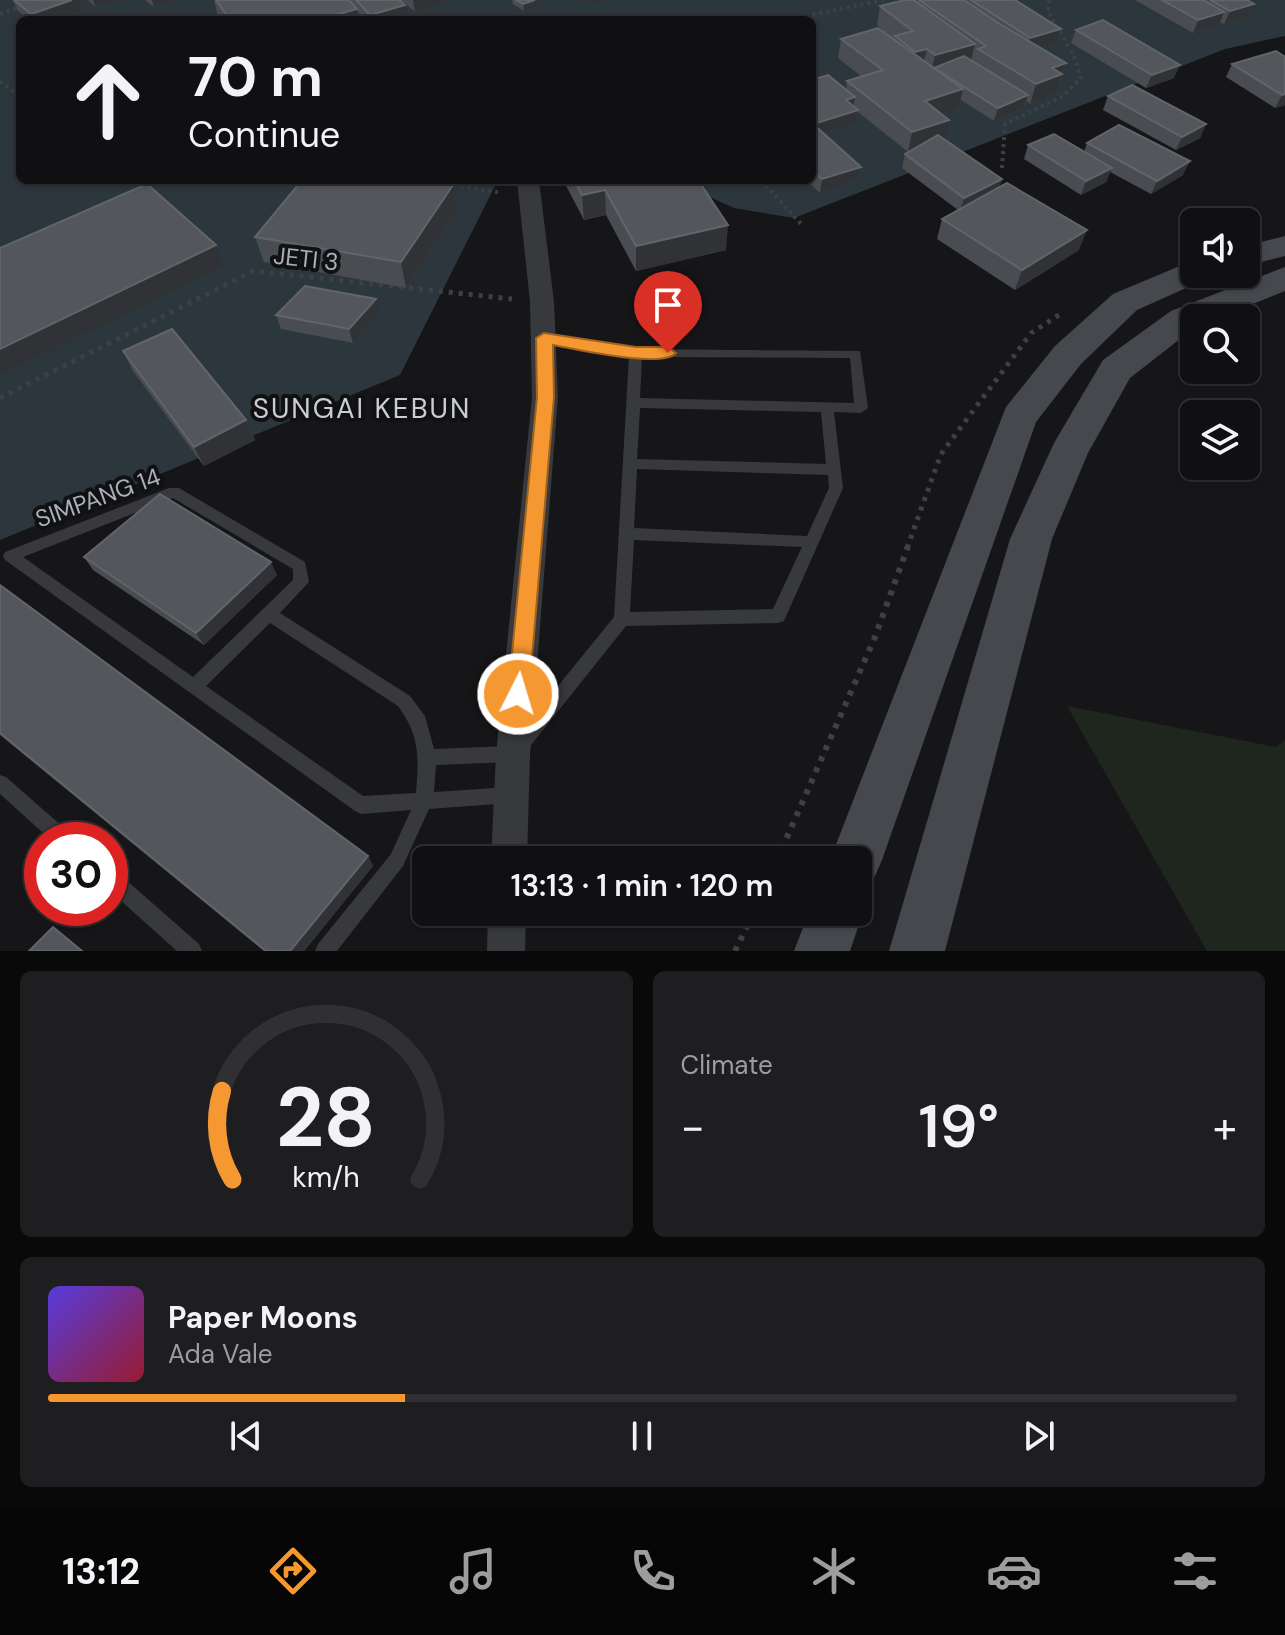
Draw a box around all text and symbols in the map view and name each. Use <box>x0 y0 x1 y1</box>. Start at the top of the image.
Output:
text: 70 m <box>188 40 323 113</box>
icon: ahead <box>56 48 160 152</box>
text: Continue <box>188 111 340 158</box>
map controls <box>1180 208 1260 480</box>
button: sound <box>1180 208 1260 288</box>
street label: JETI 3 <box>272 240 340 277</box>
pin <box>634 271 702 353</box>
icon: arrive <box>646 283 690 327</box>
button: search <box>1180 304 1260 384</box>
district label: SUNGAI KEBUN <box>253 390 471 427</box>
button: layers <box>1180 400 1260 480</box>
street label: SIMPANG 14 <box>31 461 165 534</box>
position arrow <box>476 652 560 736</box>
speed limit sign: 30 <box>24 822 128 926</box>
text: 13:13 · 1 min · 120 m <box>511 866 773 905</box>
text: Climate <box>681 1048 773 1082</box>
text: 28 <box>276 1063 376 1172</box>
text: 19° <box>919 1087 999 1166</box>
text: − <box>681 1098 705 1156</box>
text: + <box>1213 1098 1237 1156</box>
text: km/h <box>292 1159 360 1196</box>
text: Paper Moons <box>168 1298 358 1337</box>
text: Ada Vale <box>168 1337 273 1371</box>
icon: previous <box>224 1414 268 1458</box>
icon: pause <box>620 1414 664 1458</box>
icon: next <box>1017 1414 1061 1458</box>
icon: directions <box>265 1543 321 1599</box>
icon: music <box>445 1543 501 1599</box>
icon: phone <box>625 1543 681 1599</box>
icon: climate <box>806 1543 862 1599</box>
icon: car <box>986 1543 1042 1599</box>
icon: filters <box>1167 1543 1223 1599</box>
text: 13:12 <box>62 1548 140 1595</box>

